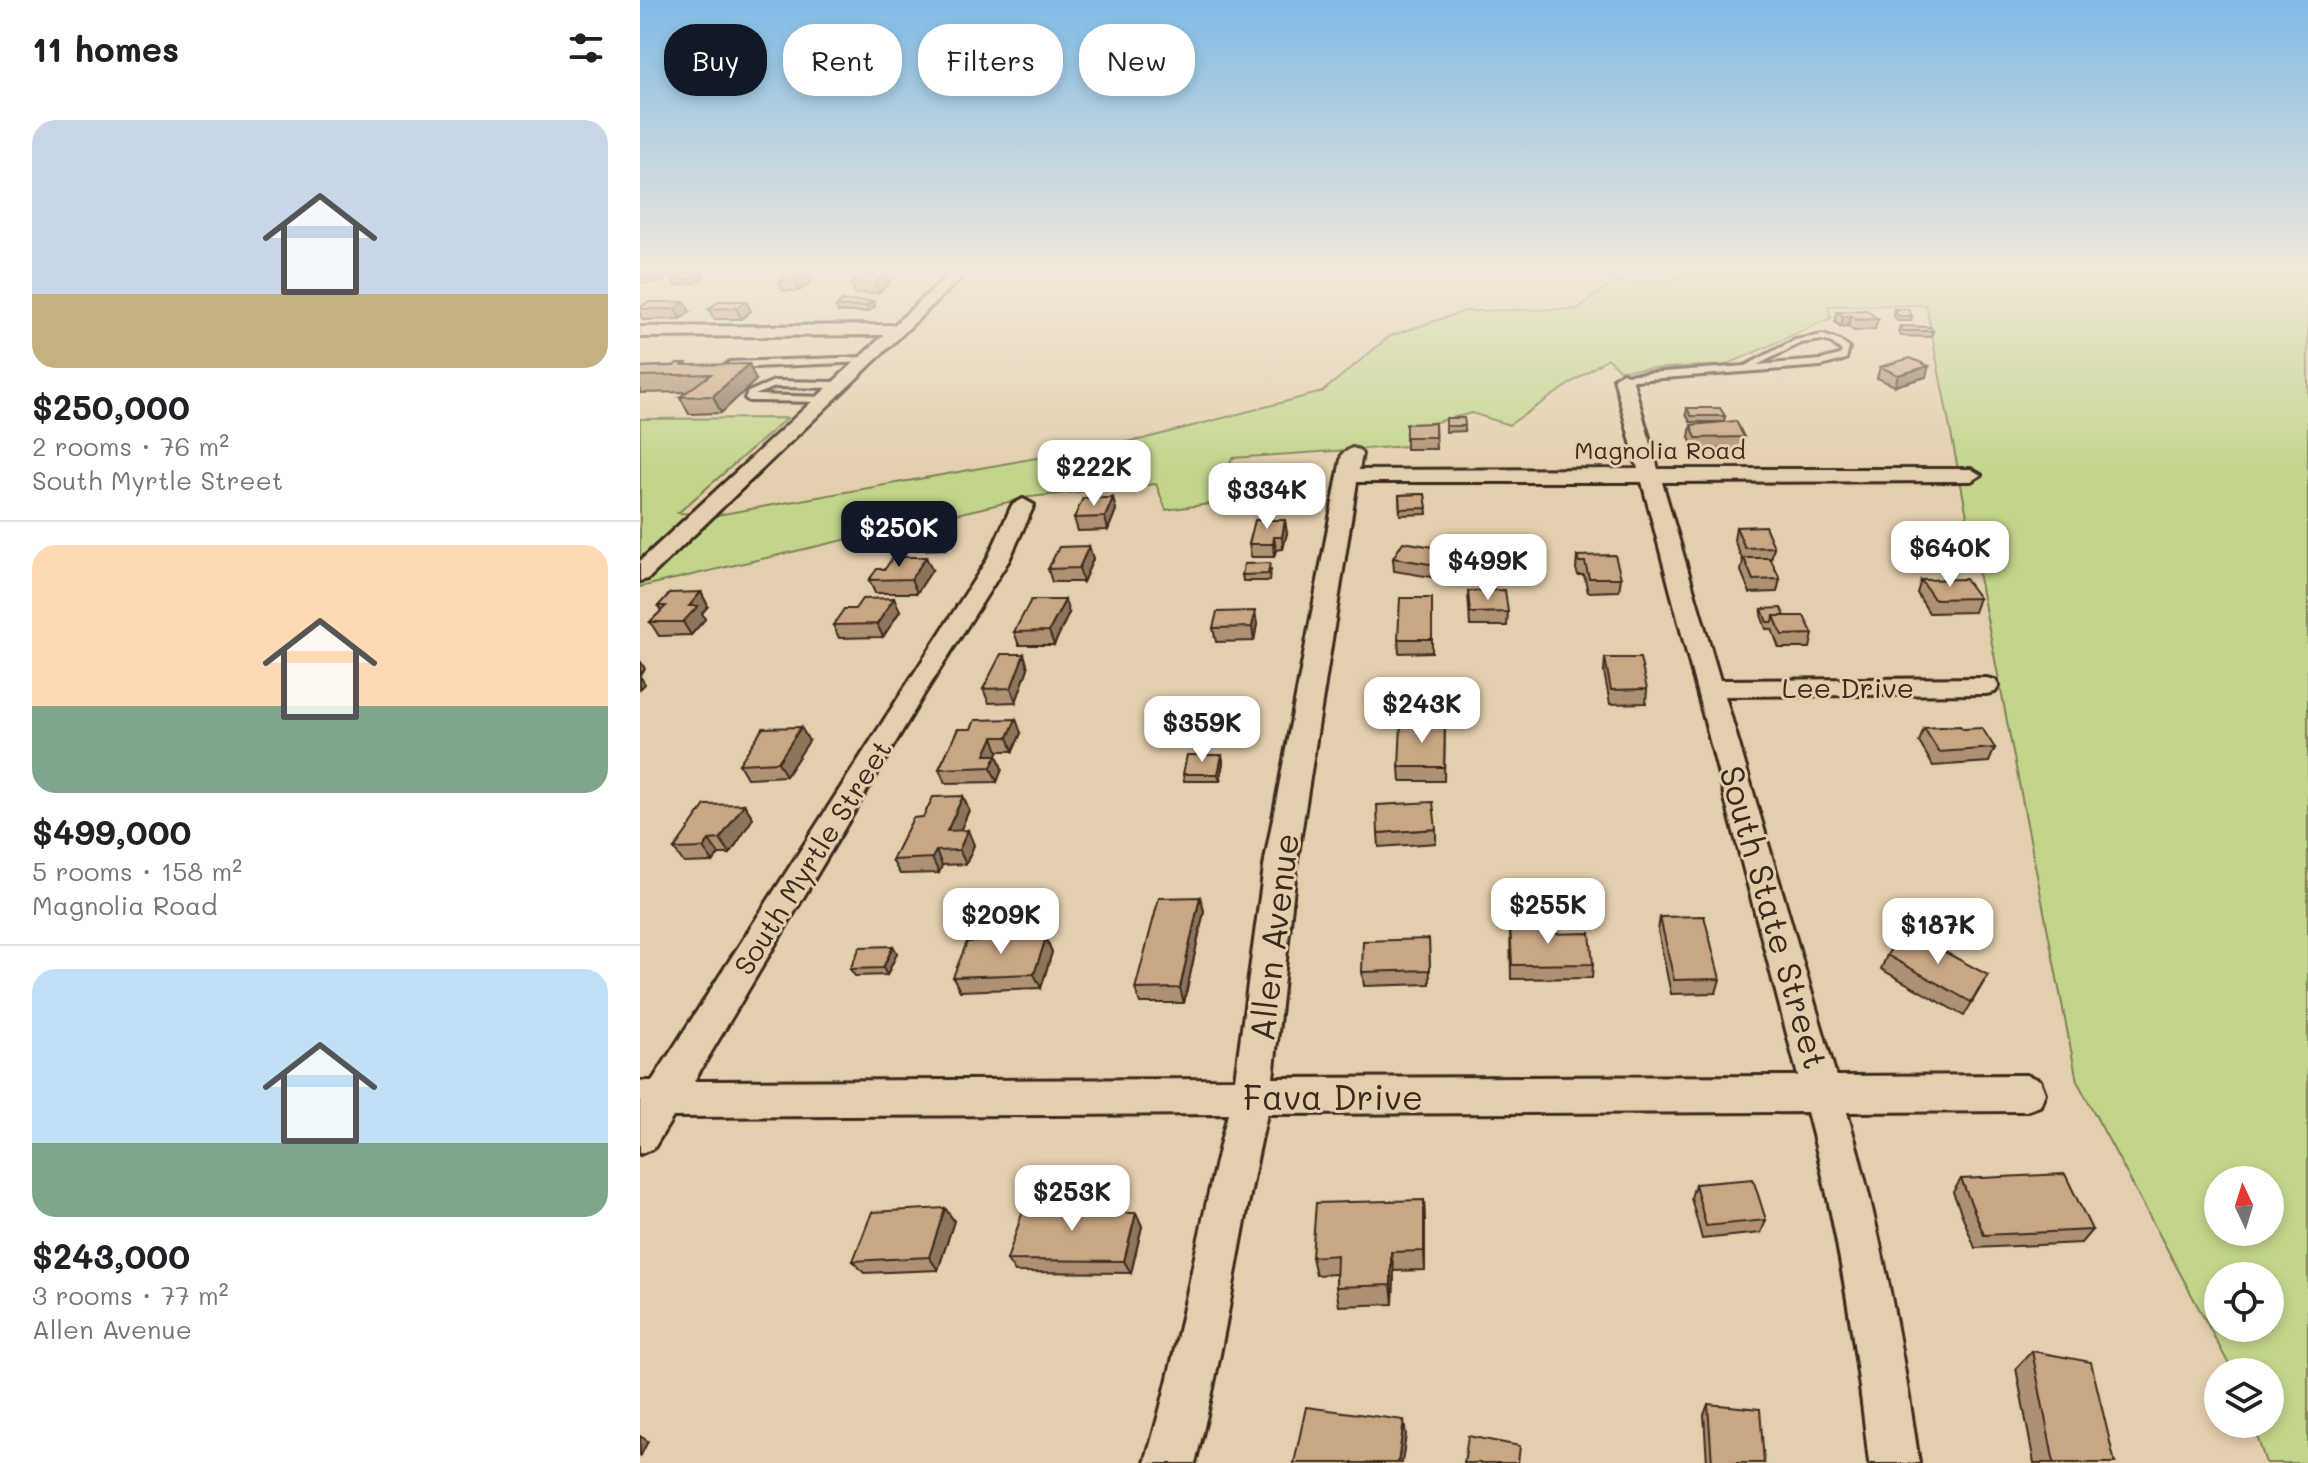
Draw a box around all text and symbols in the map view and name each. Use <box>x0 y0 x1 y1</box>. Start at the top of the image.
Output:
chip: Buy <box>664 24 767 96</box>
chip: Rent <box>783 24 902 96</box>
chip: Filters <box>918 24 1063 96</box>
chip: New <box>1079 24 1195 96</box>
text: 11 homes <box>32 26 179 71</box>
icon: filters <box>564 26 608 70</box>
icon: home <box>248 172 392 316</box>
text: $250,000 <box>32 384 190 429</box>
text: 2 rooms · 76 m² <box>32 429 229 463</box>
street label: Magnolia Road <box>1574 434 1746 465</box>
pin: $222K <box>1038 440 1150 508</box>
text: $222K <box>1056 449 1132 483</box>
text: South Myrtle Street <box>32 463 283 497</box>
pin: $334K <box>1211 463 1323 531</box>
text: $334K <box>1227 472 1307 506</box>
pin: $250K <box>843 501 955 569</box>
text: $250K <box>859 510 939 544</box>
pin: $640K <box>1894 521 2006 589</box>
text: $640K <box>1909 530 1991 564</box>
pin: $499K <box>1432 534 1544 602</box>
text: $499K <box>1448 543 1528 577</box>
icon: home <box>248 597 392 741</box>
street label: Lee Drive <box>1782 669 1914 705</box>
pin: $243K <box>1366 677 1478 745</box>
text: $243K <box>1382 686 1462 720</box>
pin: $359K <box>1146 696 1258 764</box>
text: $359K <box>1162 705 1242 739</box>
street label: South Myrtle Street <box>725 733 899 981</box>
street label: South State Street <box>1710 760 1840 1074</box>
text: $499,000 <box>32 809 191 854</box>
street label: Allen Avenue <box>1238 831 1308 1043</box>
text: 5 rooms · 158 m² <box>32 854 242 888</box>
pin: $255K <box>1492 878 1604 946</box>
text: $255K <box>1509 887 1587 921</box>
text: Magnolia Road <box>32 888 218 922</box>
pin: $209K <box>945 888 1057 956</box>
text: $209K <box>961 897 1041 931</box>
pin: $187K <box>1882 898 1994 966</box>
text: $187K <box>1900 907 1976 941</box>
icon: home <box>248 1021 392 1165</box>
street label: Fava Drive <box>1243 1074 1423 1119</box>
pin: $253K <box>1016 1165 1128 1233</box>
north arrow <box>2204 1166 2284 1246</box>
map controls <box>2204 1166 2284 1438</box>
text: $253K <box>1033 1174 1111 1208</box>
text: $243,000 <box>32 1233 190 1278</box>
button: locate <box>2204 1262 2284 1342</box>
text: 3 rooms · 77 m² <box>32 1278 229 1312</box>
text: Allen Avenue <box>32 1312 192 1346</box>
button: layers <box>2204 1358 2284 1438</box>

